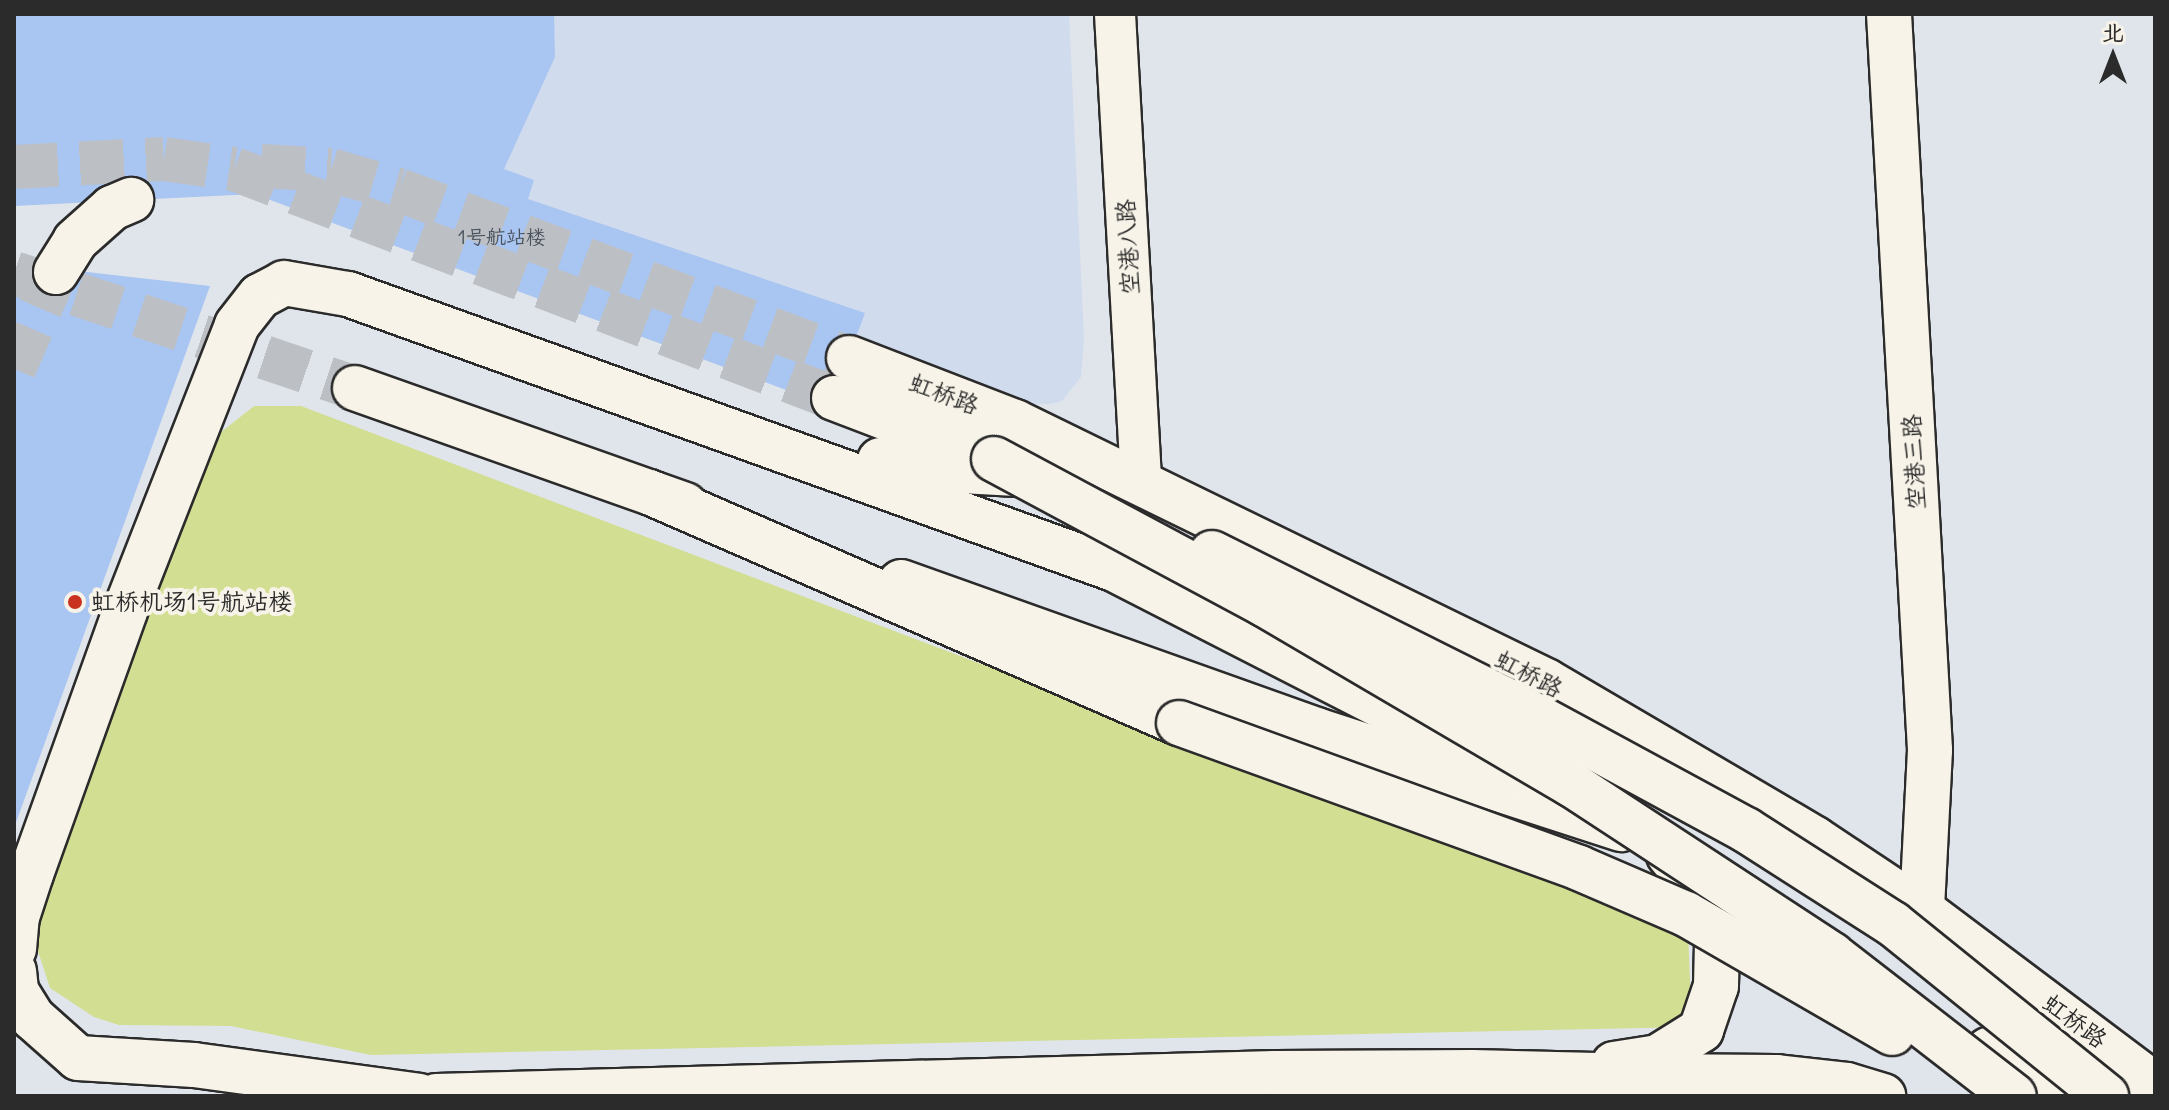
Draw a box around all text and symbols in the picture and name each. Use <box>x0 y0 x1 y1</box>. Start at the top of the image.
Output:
north arrow <box>2073 16 2153 96</box>
text: 北 <box>2102 18 2124 46</box>
street label: 空港八路 <box>1111 198 1145 296</box>
house number: 1号航站楼 <box>458 224 546 248</box>
street label: 虹桥路 <box>905 368 983 420</box>
street label: 空港三路 <box>1897 413 1931 511</box>
place label: 虹桥机场1号航站楼 <box>91 588 293 616</box>
marker: 虹桥机场1号航站楼 <box>66 593 84 611</box>
street label: 虹桥路 <box>1490 644 1568 704</box>
street label: 虹桥路 <box>2038 988 2112 1054</box>

